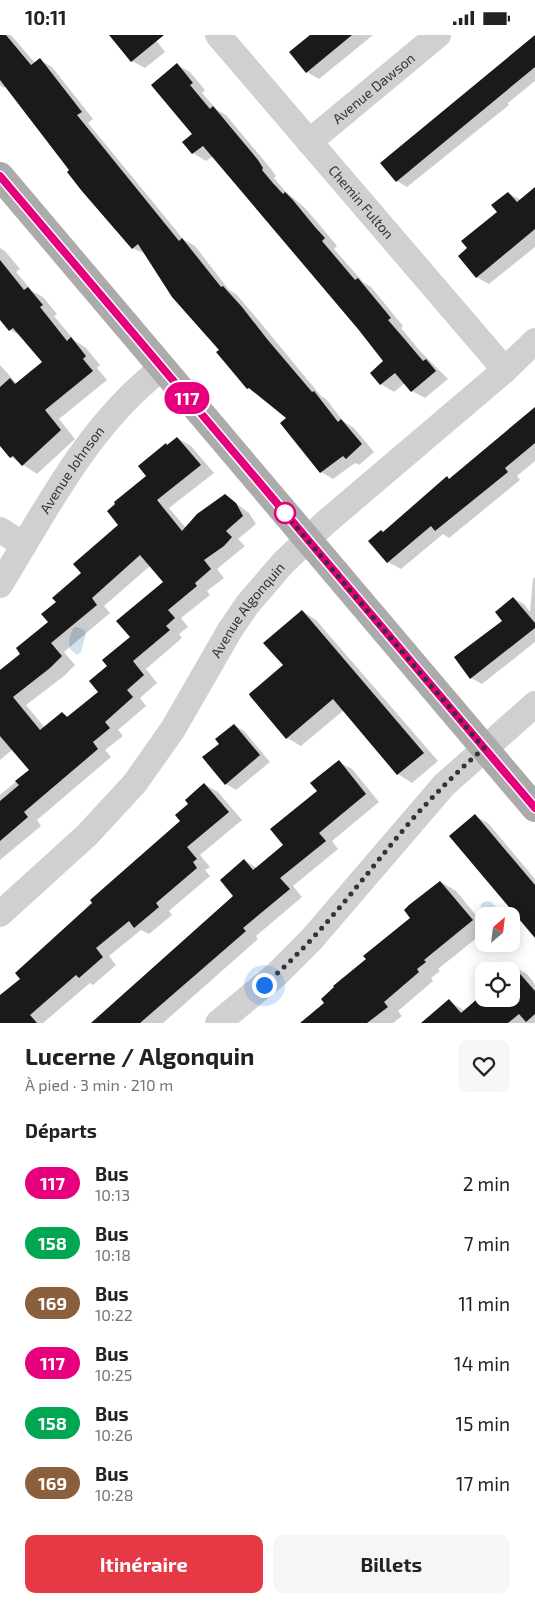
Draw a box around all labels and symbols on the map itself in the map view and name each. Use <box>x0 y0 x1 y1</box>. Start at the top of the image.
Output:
street label: Avenue Dawson <box>329 49 418 127</box>
street label: Chemin Fulton <box>325 161 398 242</box>
line badge: 117 <box>158 382 216 414</box>
street label: Avenue Johnson <box>36 422 108 516</box>
unlabelled marker <box>274 502 296 524</box>
street label: Avenue Algonquin <box>207 559 288 661</box>
north arrow <box>475 907 520 953</box>
your location <box>252 973 277 998</box>

